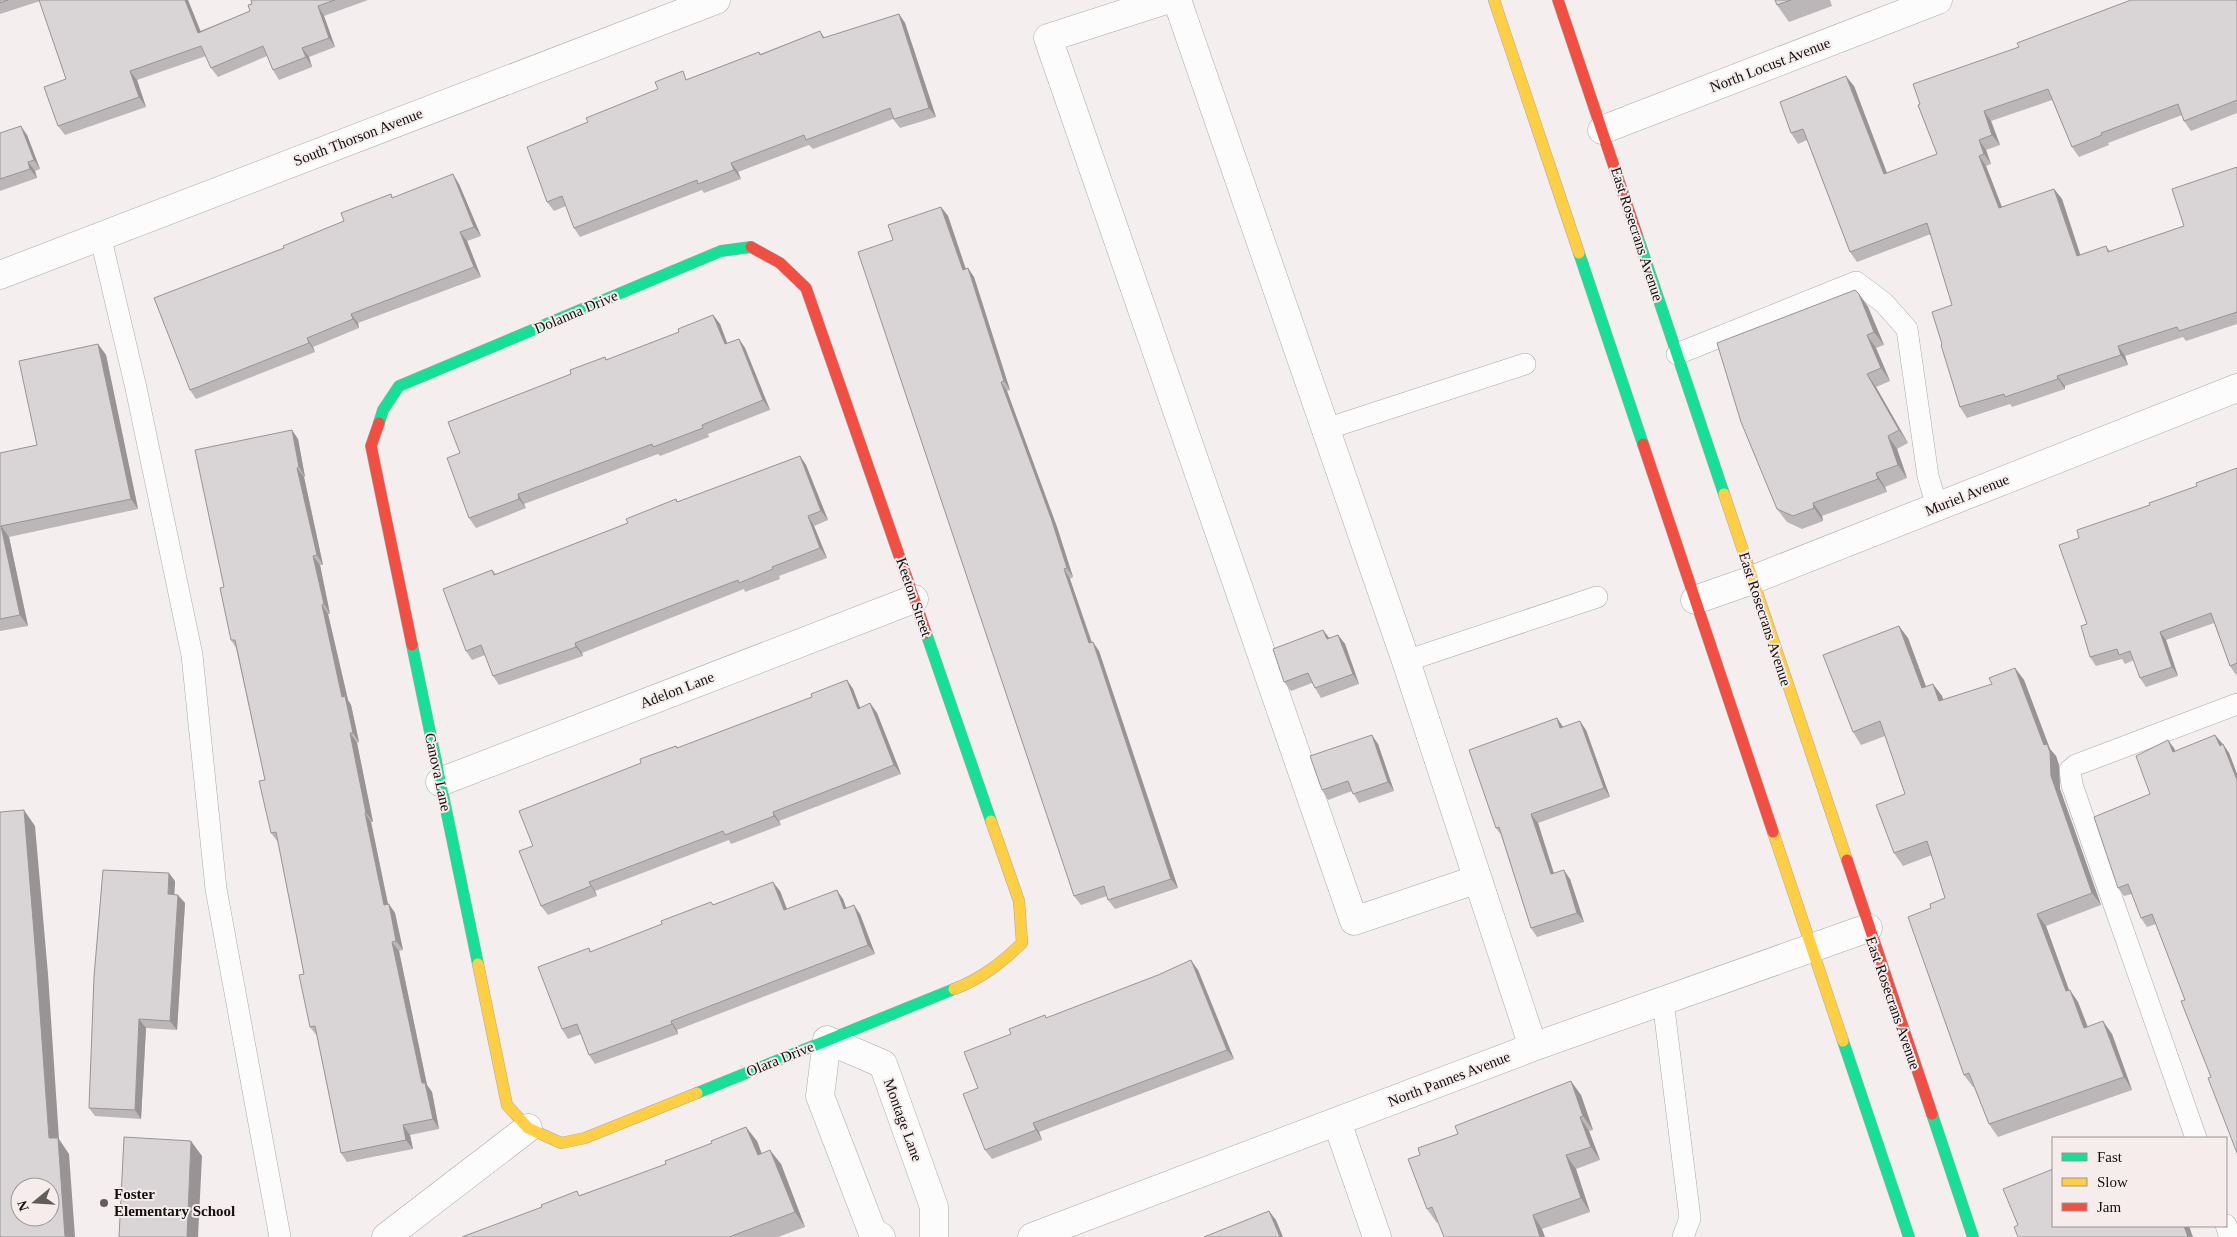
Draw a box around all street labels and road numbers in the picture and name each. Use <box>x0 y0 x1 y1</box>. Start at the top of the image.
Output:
street label: North Locust Avenue <box>1707 34 1833 95</box>
street label: South Thorson Avenue <box>291 105 425 169</box>
street label: East Rosecrans Avenue <box>1608 165 1666 303</box>
street label: Dolanna Drive <box>532 287 620 337</box>
street label: Muriel Avenue <box>1923 471 2012 519</box>
street label: East Rosecrans Avenue <box>1736 550 1794 688</box>
street label: Keeton Street <box>893 556 935 639</box>
street label: Adelon Lane <box>638 668 717 711</box>
street label: Canova Lane <box>422 731 454 813</box>
street label: East Rosecrans Avenue <box>1863 934 1923 1072</box>
street label: Olara Drive <box>744 1038 816 1080</box>
street label: North Pannes Avenue <box>1386 1048 1513 1110</box>
street label: Montage Lane <box>881 1076 926 1164</box>

